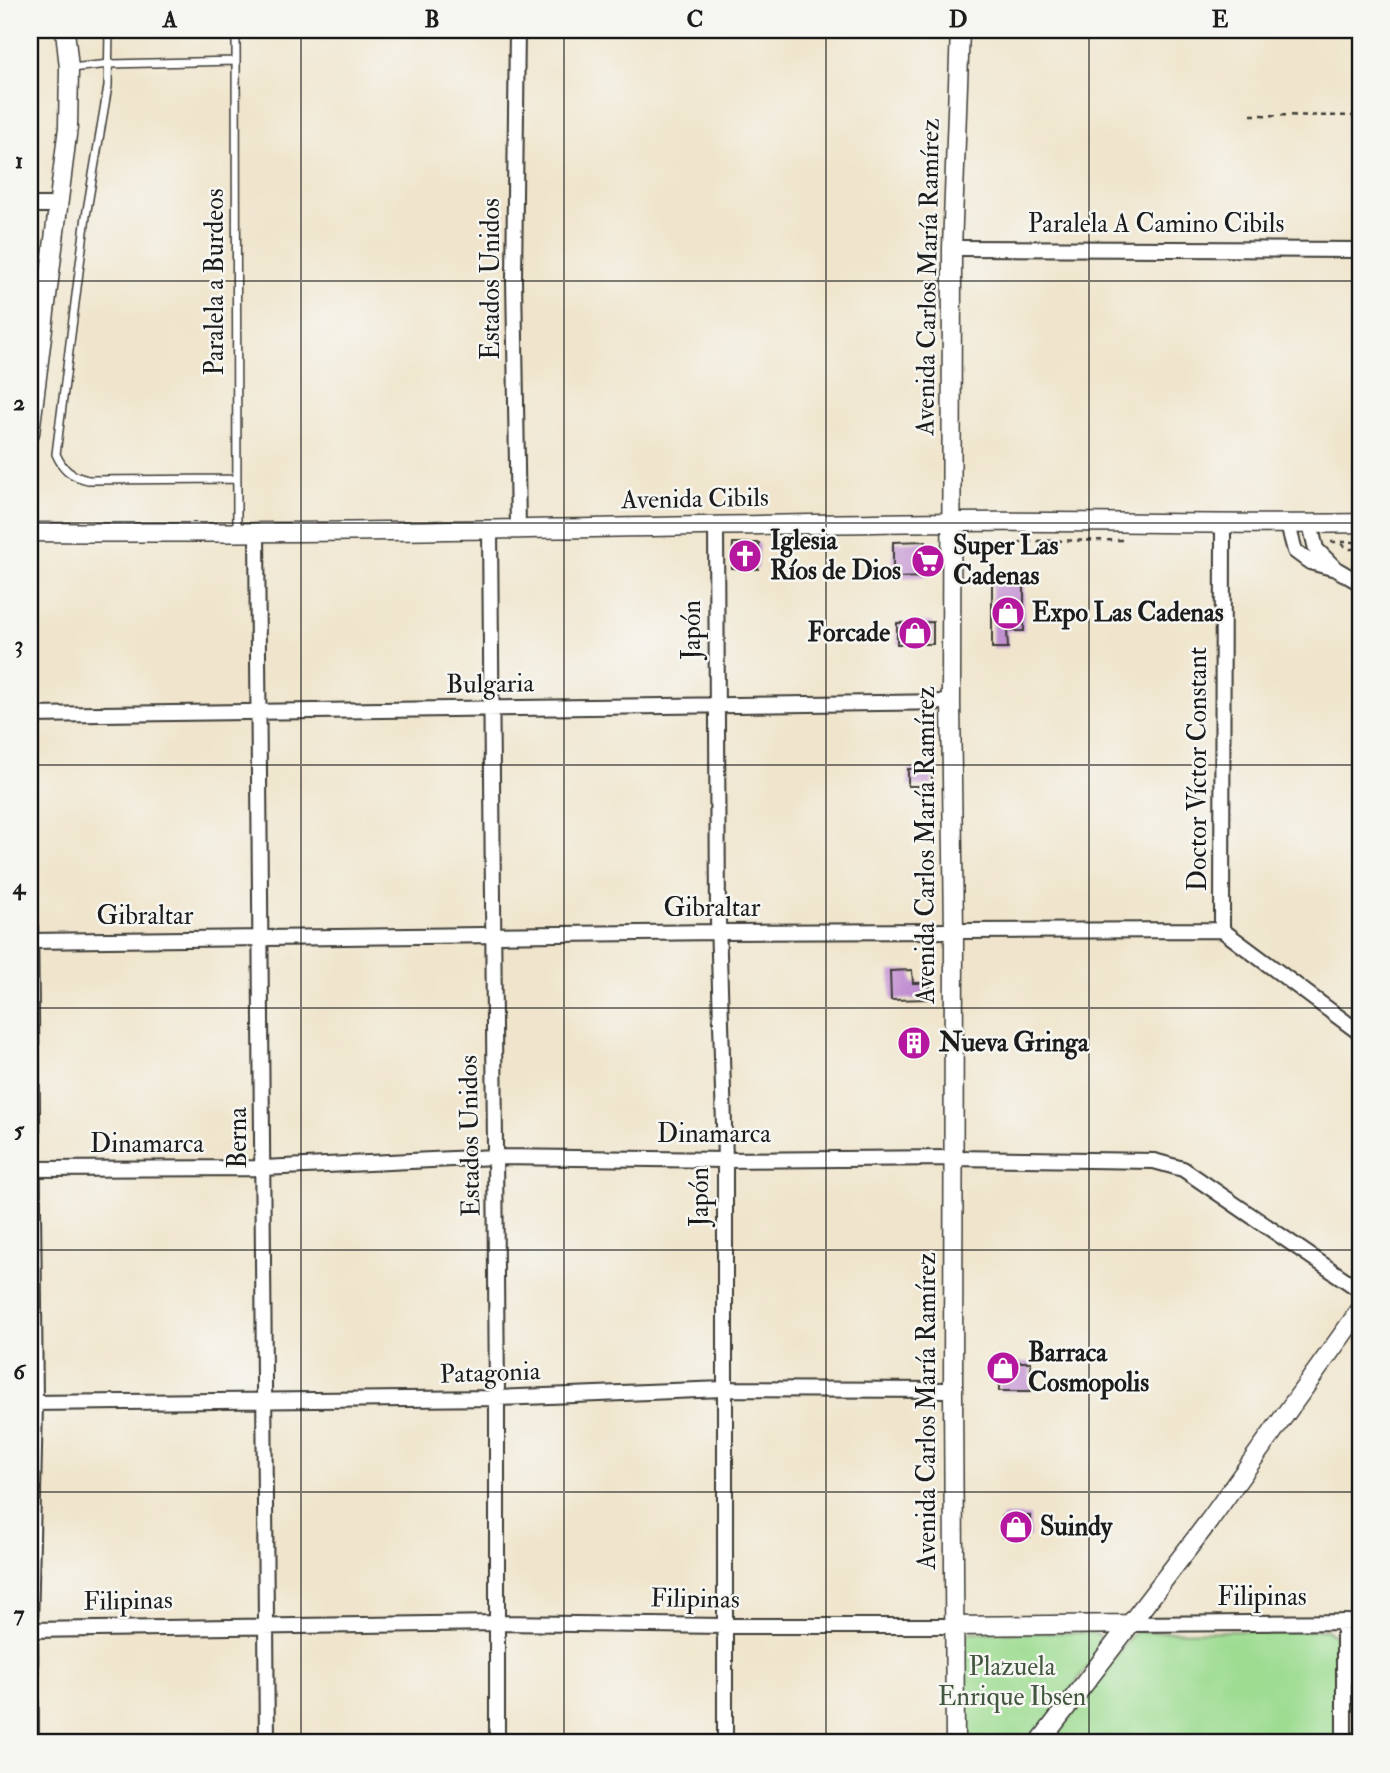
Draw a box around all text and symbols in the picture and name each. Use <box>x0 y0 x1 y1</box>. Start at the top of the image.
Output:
text: A <box>162 5 178 34</box>
text: B <box>424 5 440 34</box>
text: C <box>687 5 703 34</box>
text: D <box>949 5 967 34</box>
text: E <box>1212 5 1229 34</box>
street label: Avenida Carlos María Ramírez <box>909 118 947 437</box>
text: 1 <box>15 146 23 175</box>
street label: Paralela a Burdeos <box>199 188 231 376</box>
street label: Estados Unidos <box>475 198 507 360</box>
street label: Paralela A Camino Cibils <box>1028 208 1284 240</box>
text: 2 <box>13 388 25 417</box>
street label: Avenida Cibils <box>620 482 769 516</box>
place label: Iglesia Ríos de Dios <box>770 525 901 587</box>
place label: Super Las Cadenas <box>953 530 1058 592</box>
church icon: Iglesia Ríos de Dios <box>726 537 764 575</box>
supermarket icon: Super Las Cadenas <box>909 542 947 580</box>
shop icon: Expo Las Cadenas <box>989 594 1027 632</box>
place label: Expo Las Cadenas <box>1032 597 1224 630</box>
street label: Japón <box>676 600 709 661</box>
shop icon: Forcade <box>896 614 934 652</box>
place label: Forcade <box>807 617 890 649</box>
text: 3 <box>15 630 23 659</box>
street label: Doctor Víctor Constant <box>1182 647 1214 891</box>
street label: Bulgaria <box>446 667 535 701</box>
street label: Avenida Carlos María Ramírez <box>910 686 942 1005</box>
text: 4 <box>12 872 27 901</box>
street label: Gibraltar <box>664 892 761 924</box>
street label: Gibraltar <box>97 900 194 932</box>
building icon: Nueva Gringa <box>895 1024 933 1062</box>
place label: Nueva Gringa <box>938 1027 1090 1060</box>
street label: Estados Unidos <box>453 1055 487 1217</box>
street label: Berna <box>222 1107 254 1169</box>
text: 5 <box>14 1115 25 1144</box>
street label: Dinamarca <box>657 1118 771 1150</box>
street label: Dinamarca <box>90 1128 204 1160</box>
street label: Japón <box>684 1167 717 1228</box>
street label: Avenida Carlos María Ramírez <box>911 1252 943 1571</box>
place label: Barraca Cosmopolis <box>1028 1337 1149 1400</box>
shop icon: Barraca Cosmopolis <box>984 1349 1022 1387</box>
street label: Patagonia <box>439 1355 541 1391</box>
text: 6 <box>13 1357 27 1386</box>
shop icon: Suindy <box>997 1508 1035 1546</box>
place label: Suindy <box>1040 1511 1114 1544</box>
street label: Filipinas <box>1217 1581 1307 1614</box>
street label: Filipinas <box>650 1582 740 1617</box>
street label: Filipinas <box>83 1584 173 1619</box>
text: 7 <box>14 1599 25 1628</box>
park label: Plazuela Enrique Ibsen <box>938 1651 1086 1713</box>

